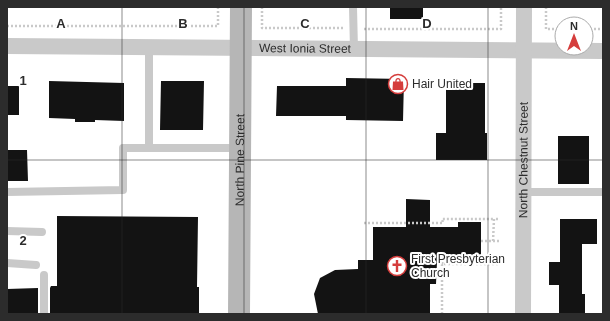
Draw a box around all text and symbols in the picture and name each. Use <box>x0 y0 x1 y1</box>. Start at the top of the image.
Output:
text: A <box>56 16 66 31</box>
text: B <box>178 16 188 31</box>
text: C <box>300 16 310 31</box>
text: D <box>422 16 432 31</box>
north arrow <box>554 16 594 56</box>
text: N <box>570 20 578 32</box>
street label: West Ionia Street <box>259 41 352 56</box>
text: 1 <box>19 73 27 88</box>
shop icon: Hair United <box>387 73 409 95</box>
place label: Hair United <box>412 77 472 91</box>
street label: North Chestnut Street <box>516 101 531 218</box>
street label: North Pine Street <box>233 113 247 206</box>
text: 2 <box>19 233 27 248</box>
place label: First Presbyterian Church <box>411 252 505 280</box>
church icon: First Presbyterian Church <box>386 255 408 277</box>

